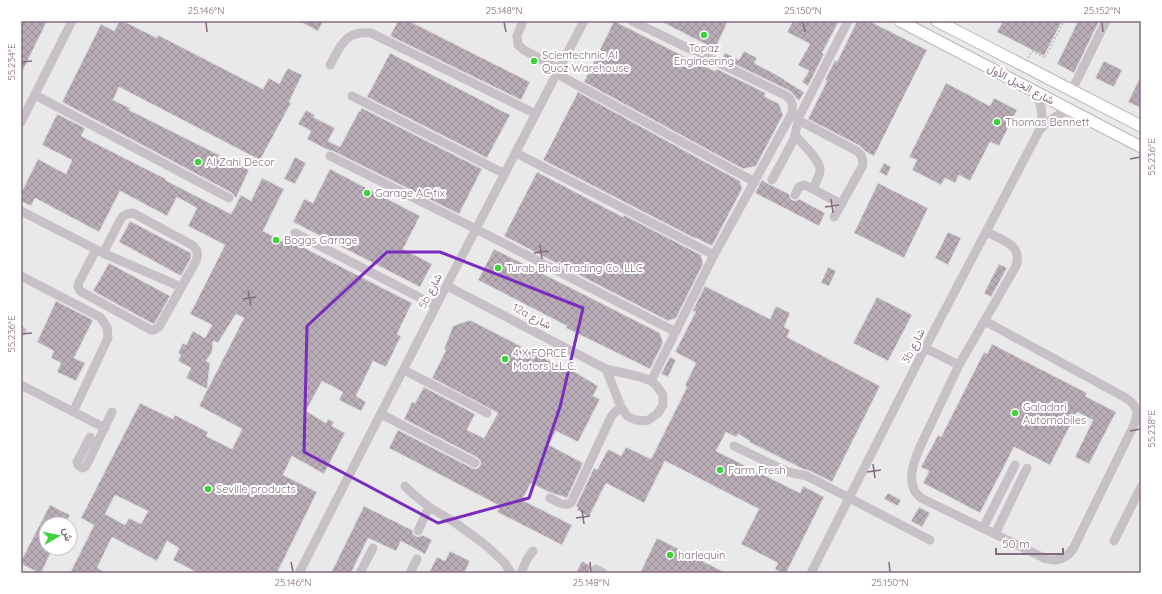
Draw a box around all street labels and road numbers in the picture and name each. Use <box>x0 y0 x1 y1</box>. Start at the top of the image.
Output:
street label: شارع الخيل الأول <box>985 60 1057 109</box>
street label: 5b شارع <box>415 271 446 311</box>
street label: 12a شارع <box>510 300 554 333</box>
street label: 3b شارع <box>898 326 929 366</box>

